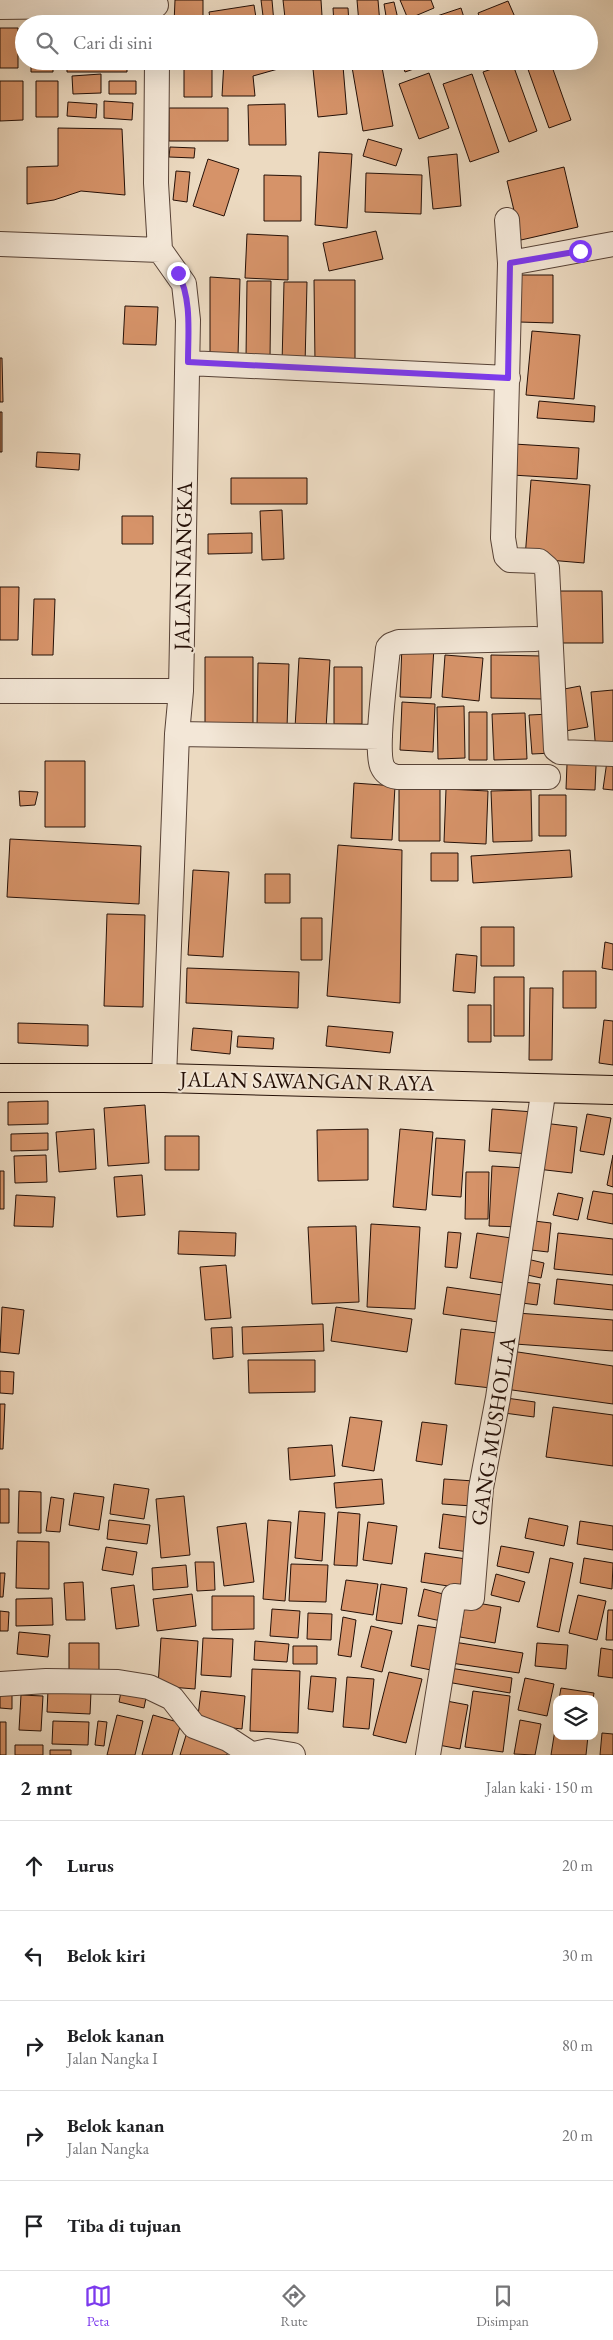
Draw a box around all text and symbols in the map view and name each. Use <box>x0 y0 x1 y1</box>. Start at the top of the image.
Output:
search box <box>15 15 598 70</box>
icon: search <box>33 29 61 57</box>
text: Cari di sini <box>73 30 152 55</box>
route start <box>569 240 592 263</box>
route end <box>167 262 190 285</box>
street label: JALAN NANGKA <box>167 481 199 653</box>
street label: JALAN SAWANGAN RAYA <box>177 1064 435 1098</box>
street label: GANG MUSHOLLA <box>464 1334 522 1528</box>
map controls <box>553 1695 598 1740</box>
button: layers <box>553 1695 598 1740</box>
text: 2 mnt <box>20 1774 72 1801</box>
text: Jalan kaki · 150 m <box>486 1777 593 1798</box>
icon: ahead <box>20 1852 48 1880</box>
text: Lurus <box>67 1853 114 1878</box>
text: 20 m <box>562 1855 593 1876</box>
icon: left <box>20 1942 48 1970</box>
text: Belok kiri <box>67 1943 146 1968</box>
text: 30 m <box>562 1945 593 1966</box>
text: Belok kanan <box>67 2023 165 2048</box>
icon: right <box>20 2032 48 2060</box>
text: 80 m <box>562 2035 593 2056</box>
text: Jalan Nangka I <box>67 2048 158 2069</box>
text: Belok kanan <box>67 2113 165 2138</box>
icon: right <box>20 2122 48 2150</box>
text: 20 m <box>562 2125 593 2146</box>
text: Jalan Nangka <box>67 2138 149 2159</box>
icon: arrive <box>20 2212 48 2240</box>
text: Tiba di tujuan <box>67 2213 181 2238</box>
tab: Peta <box>84 2282 112 2330</box>
tab: Rute <box>280 2282 308 2330</box>
tab: Disimpan <box>476 2282 529 2330</box>

